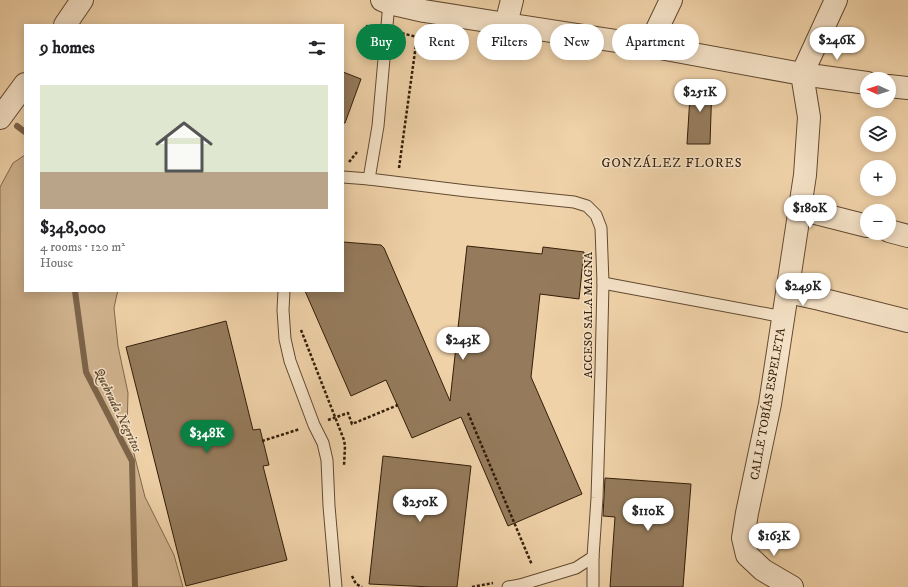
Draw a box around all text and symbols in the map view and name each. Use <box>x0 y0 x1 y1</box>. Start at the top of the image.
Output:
chip: Buy <box>356 24 406 60</box>
chip: Rent <box>414 24 469 60</box>
chip: Filters <box>477 24 542 60</box>
chip: New <box>550 24 604 60</box>
chip: Apartment <box>612 24 699 60</box>
pin: $246K <box>809 27 865 61</box>
text: $246K <box>819 32 855 48</box>
text: 9 homes <box>40 37 95 59</box>
icon: filters <box>306 37 328 59</box>
north arrow <box>860 72 896 108</box>
map controls <box>860 72 896 240</box>
pin: $251K <box>672 79 728 113</box>
text: $251K <box>683 84 717 100</box>
icon: home <box>148 111 220 183</box>
button: layers <box>860 116 896 152</box>
district label: GONZÁLEZ FLORES <box>601 154 743 171</box>
button: + <box>860 160 896 196</box>
pin: $180K <box>782 195 838 229</box>
text: $180K <box>793 200 827 216</box>
button: − <box>860 204 896 240</box>
text: $348,000 <box>40 217 106 239</box>
text: 4 rooms · 120 m² <box>40 239 125 255</box>
street label: ACCESO SALA MAGNA <box>581 251 596 378</box>
text: House <box>40 255 73 271</box>
pin: $249K <box>775 273 831 307</box>
text: $249K <box>785 278 821 294</box>
street label: CALLE TOBÍAS ESPELETA <box>747 326 789 481</box>
pin: $243K <box>435 327 491 361</box>
text: $243K <box>446 332 480 348</box>
water label: Quebrada Negritos <box>91 365 146 456</box>
pin: $348K <box>179 420 235 454</box>
text: $348K <box>189 425 225 441</box>
pin: $250K <box>392 489 448 523</box>
text: $250K <box>402 494 438 510</box>
pin: $110K <box>620 498 676 532</box>
text: $110K <box>632 503 664 519</box>
pin: $163K <box>746 523 802 557</box>
text: $163K <box>758 528 790 544</box>

